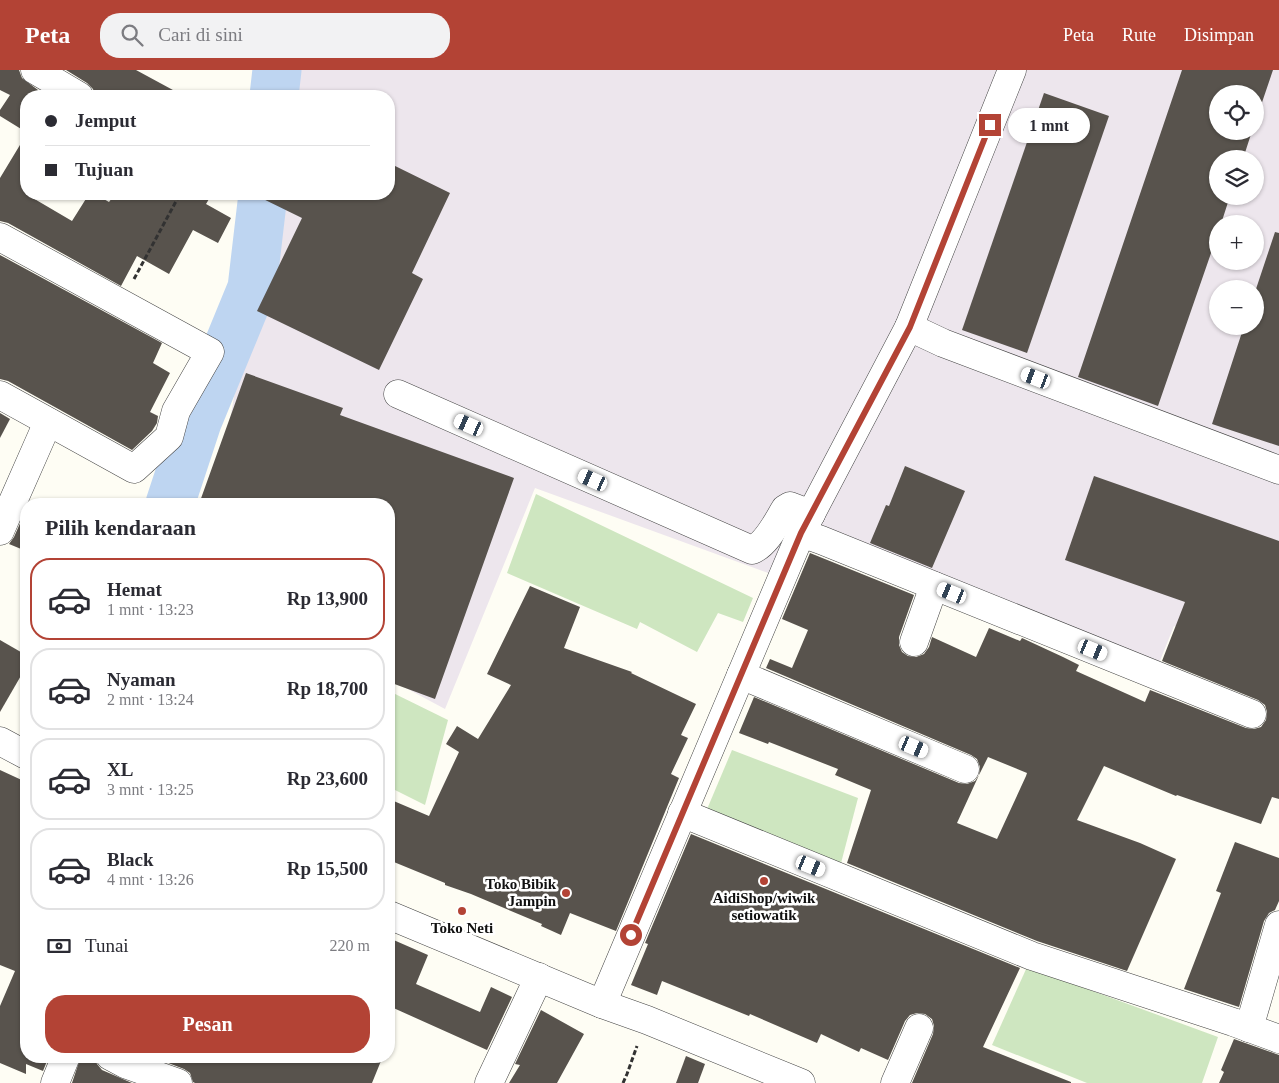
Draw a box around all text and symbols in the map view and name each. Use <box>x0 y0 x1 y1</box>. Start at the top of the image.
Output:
search box <box>100 13 450 58</box>
icon: search <box>118 21 146 49</box>
text: Peta <box>25 22 70 48</box>
text: Cari di sini <box>158 24 243 45</box>
text: Peta <box>1063 25 1094 45</box>
text: Rute <box>1122 25 1156 45</box>
text: Disimpan <box>1184 25 1254 45</box>
map controls <box>1209 85 1264 335</box>
button: locate <box>1209 85 1264 140</box>
callout: 1 mnt <box>1008 108 1090 142</box>
text: Jemput <box>75 110 136 131</box>
route end <box>979 114 1001 136</box>
text: 1 mnt <box>1029 117 1069 134</box>
button: layers <box>1209 150 1264 205</box>
text: Tujuan <box>75 159 133 180</box>
button: + <box>1209 215 1264 270</box>
button: − <box>1209 280 1264 335</box>
car <box>1019 366 1052 390</box>
car <box>452 412 485 438</box>
car <box>576 467 609 493</box>
text: Pilih kendaraan <box>45 515 196 540</box>
icon: car <box>47 577 92 622</box>
text: Hemat <box>107 579 162 600</box>
car <box>935 580 968 606</box>
text: Rp 13,900 <box>287 588 368 609</box>
text: 1 mnt · 13:23 <box>107 601 194 618</box>
car <box>1076 637 1109 663</box>
icon: car <box>47 667 92 712</box>
text: Nyaman <box>107 669 176 690</box>
text: Rp 18,700 <box>287 678 368 699</box>
text: 2 mnt · 13:24 <box>107 691 194 708</box>
car <box>897 734 930 760</box>
icon: car <box>47 757 92 802</box>
text: XL <box>107 759 133 780</box>
text: Rp 23,600 <box>287 768 368 789</box>
text: 3 mnt · 13:25 <box>107 781 194 798</box>
icon: car <box>47 847 92 892</box>
text: Black <box>107 849 153 870</box>
car <box>794 853 827 879</box>
text: Rp 15,500 <box>287 858 368 879</box>
text: 4 mnt · 13:26 <box>107 871 194 888</box>
marker: AidiShop/wiwik setiowatik <box>758 875 770 887</box>
place label: Toko Bibik Jampin <box>485 876 557 909</box>
marker: Toko Bibik Jampin <box>560 887 572 899</box>
place label: AidiShop/wiwik setiowatik <box>713 890 816 923</box>
marker: Toko Neti <box>456 905 468 917</box>
place label: Toko Neti <box>431 920 493 936</box>
route start <box>620 924 642 946</box>
icon: cash <box>45 932 73 960</box>
text: Tunai <box>85 935 129 956</box>
text: 220 m <box>330 937 370 954</box>
button: Pesan <box>45 995 370 1053</box>

